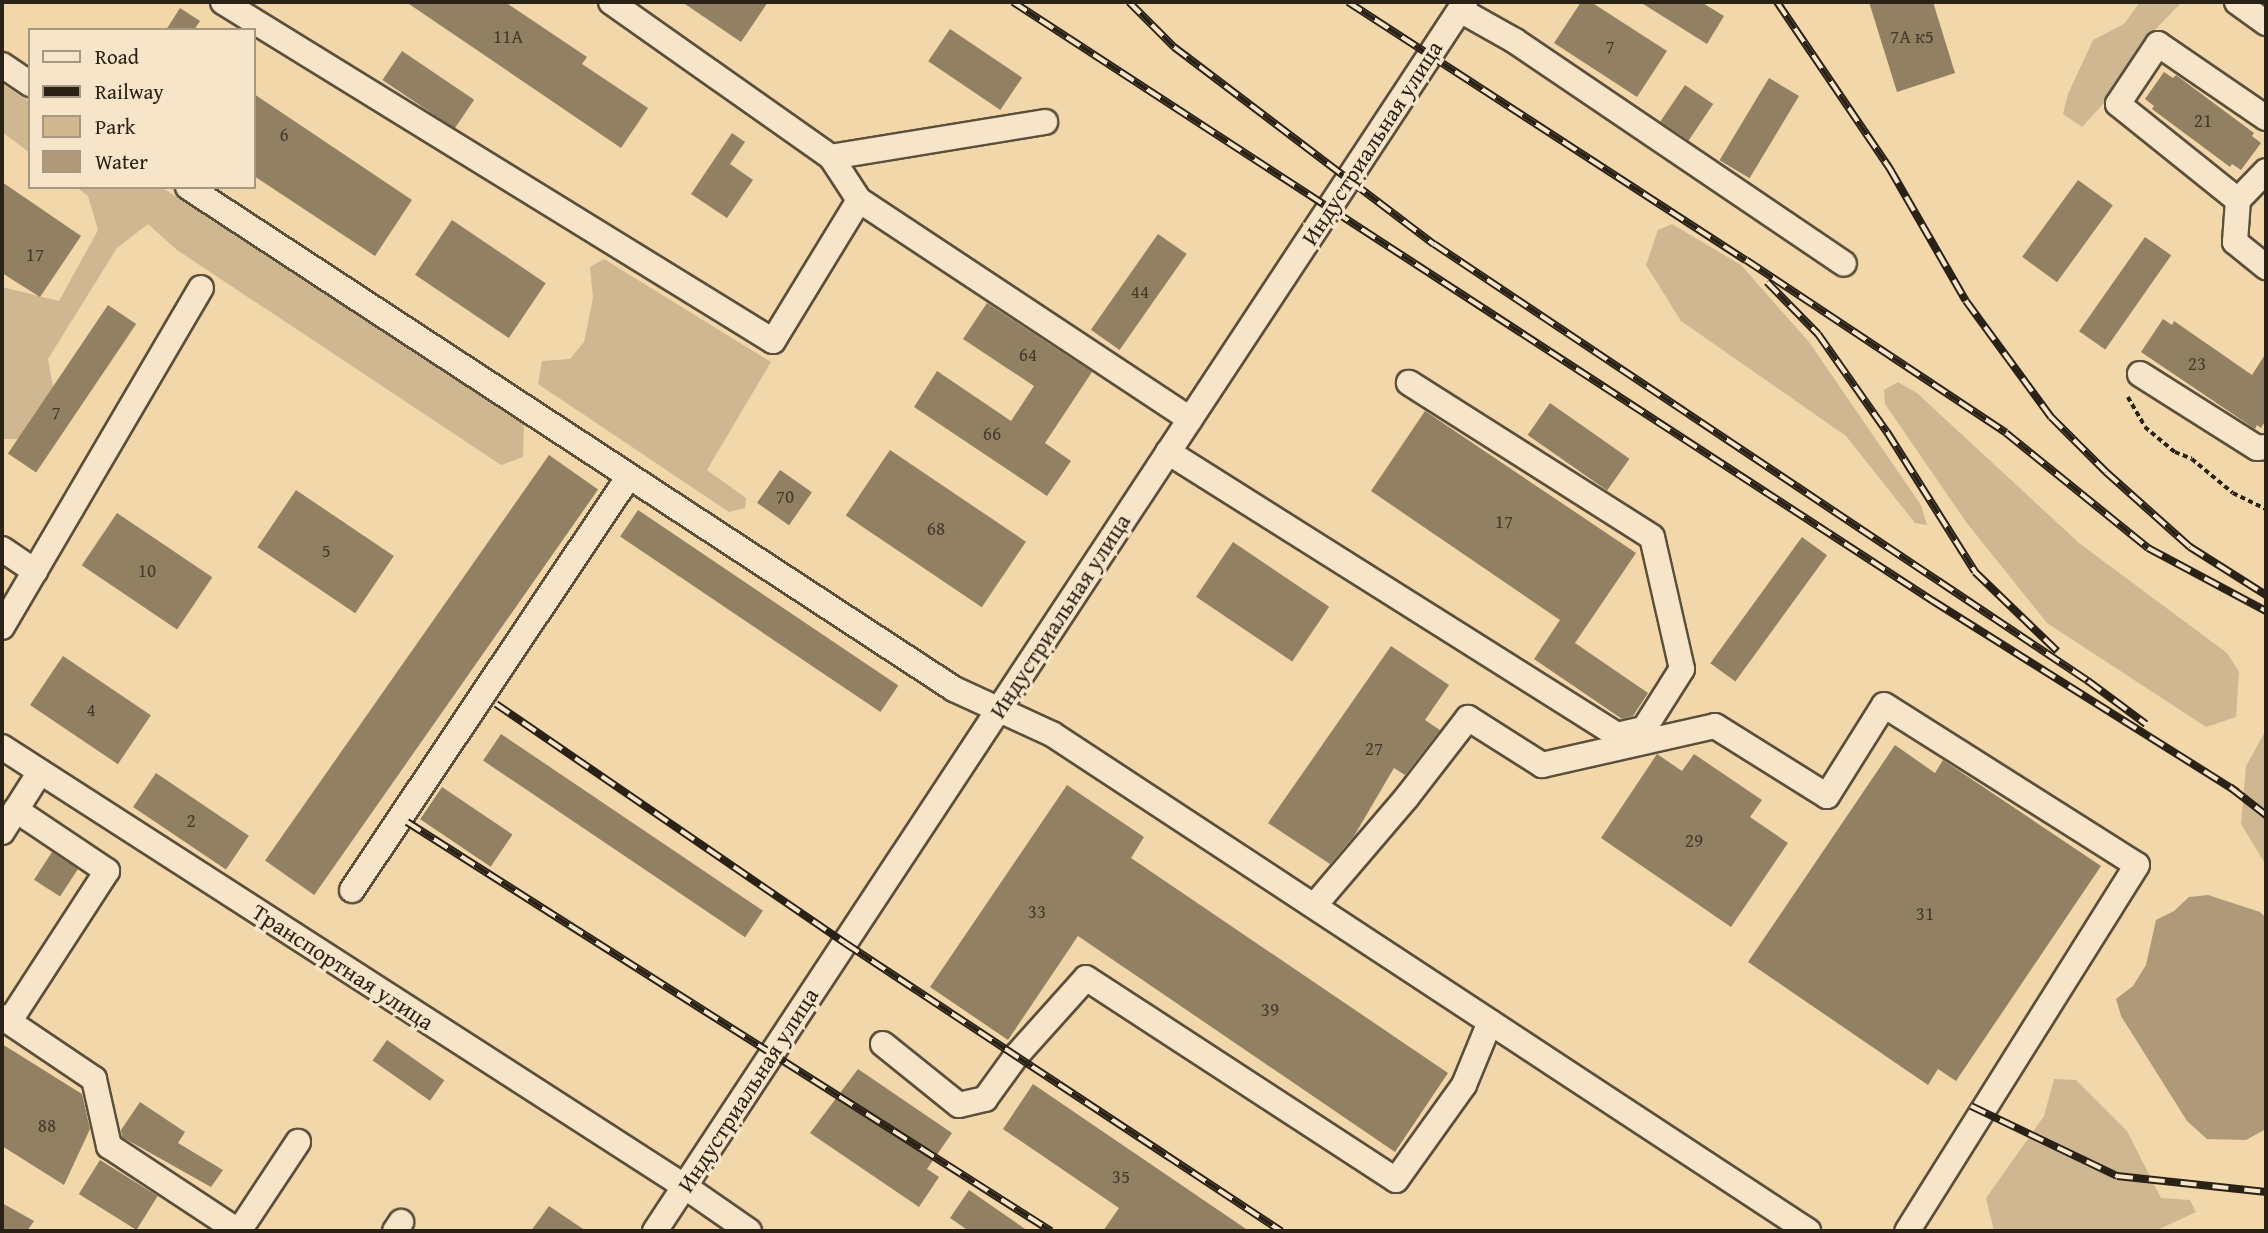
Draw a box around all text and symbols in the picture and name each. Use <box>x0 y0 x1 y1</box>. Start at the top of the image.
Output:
house number: 11А <box>493 26 523 48</box>
house number: 7А к5 <box>1890 26 1934 48</box>
legend <box>28 28 256 189</box>
street label: Индустриальная улица <box>1296 36 1448 250</box>
house number: 7 <box>1605 36 1615 58</box>
text: Road <box>95 41 139 72</box>
text: Railway <box>95 76 164 107</box>
house number: 21 <box>2194 110 2212 132</box>
text: Park <box>95 111 136 142</box>
house number: 6 <box>279 124 289 146</box>
text: Water <box>95 146 148 177</box>
house number: 17 <box>26 244 44 266</box>
house number: 44 <box>1131 281 1149 303</box>
house number: 64 <box>1019 344 1037 366</box>
house number: 23 <box>2188 353 2206 375</box>
house number: 7 <box>51 402 61 424</box>
house number: 66 <box>983 423 1001 445</box>
house number: 70 <box>776 486 794 508</box>
street label: Индустриальная улица <box>984 509 1136 723</box>
house number: 17 <box>1495 511 1513 533</box>
house number: 68 <box>927 518 945 540</box>
house number: 5 <box>321 540 331 562</box>
house number: 10 <box>138 560 156 582</box>
house number: 4 <box>86 699 96 721</box>
house number: 27 <box>1365 738 1383 760</box>
house number: 2 <box>186 810 196 832</box>
house number: 29 <box>1685 830 1703 852</box>
street label: Транспортная улица <box>247 898 439 1036</box>
house number: 33 <box>1028 901 1046 923</box>
house number: 31 <box>1916 903 1934 925</box>
street label: Индустриальная улица <box>672 983 824 1197</box>
house number: 39 <box>1261 999 1279 1021</box>
house number: 88 <box>38 1115 56 1137</box>
house number: 35 <box>1112 1166 1130 1188</box>

